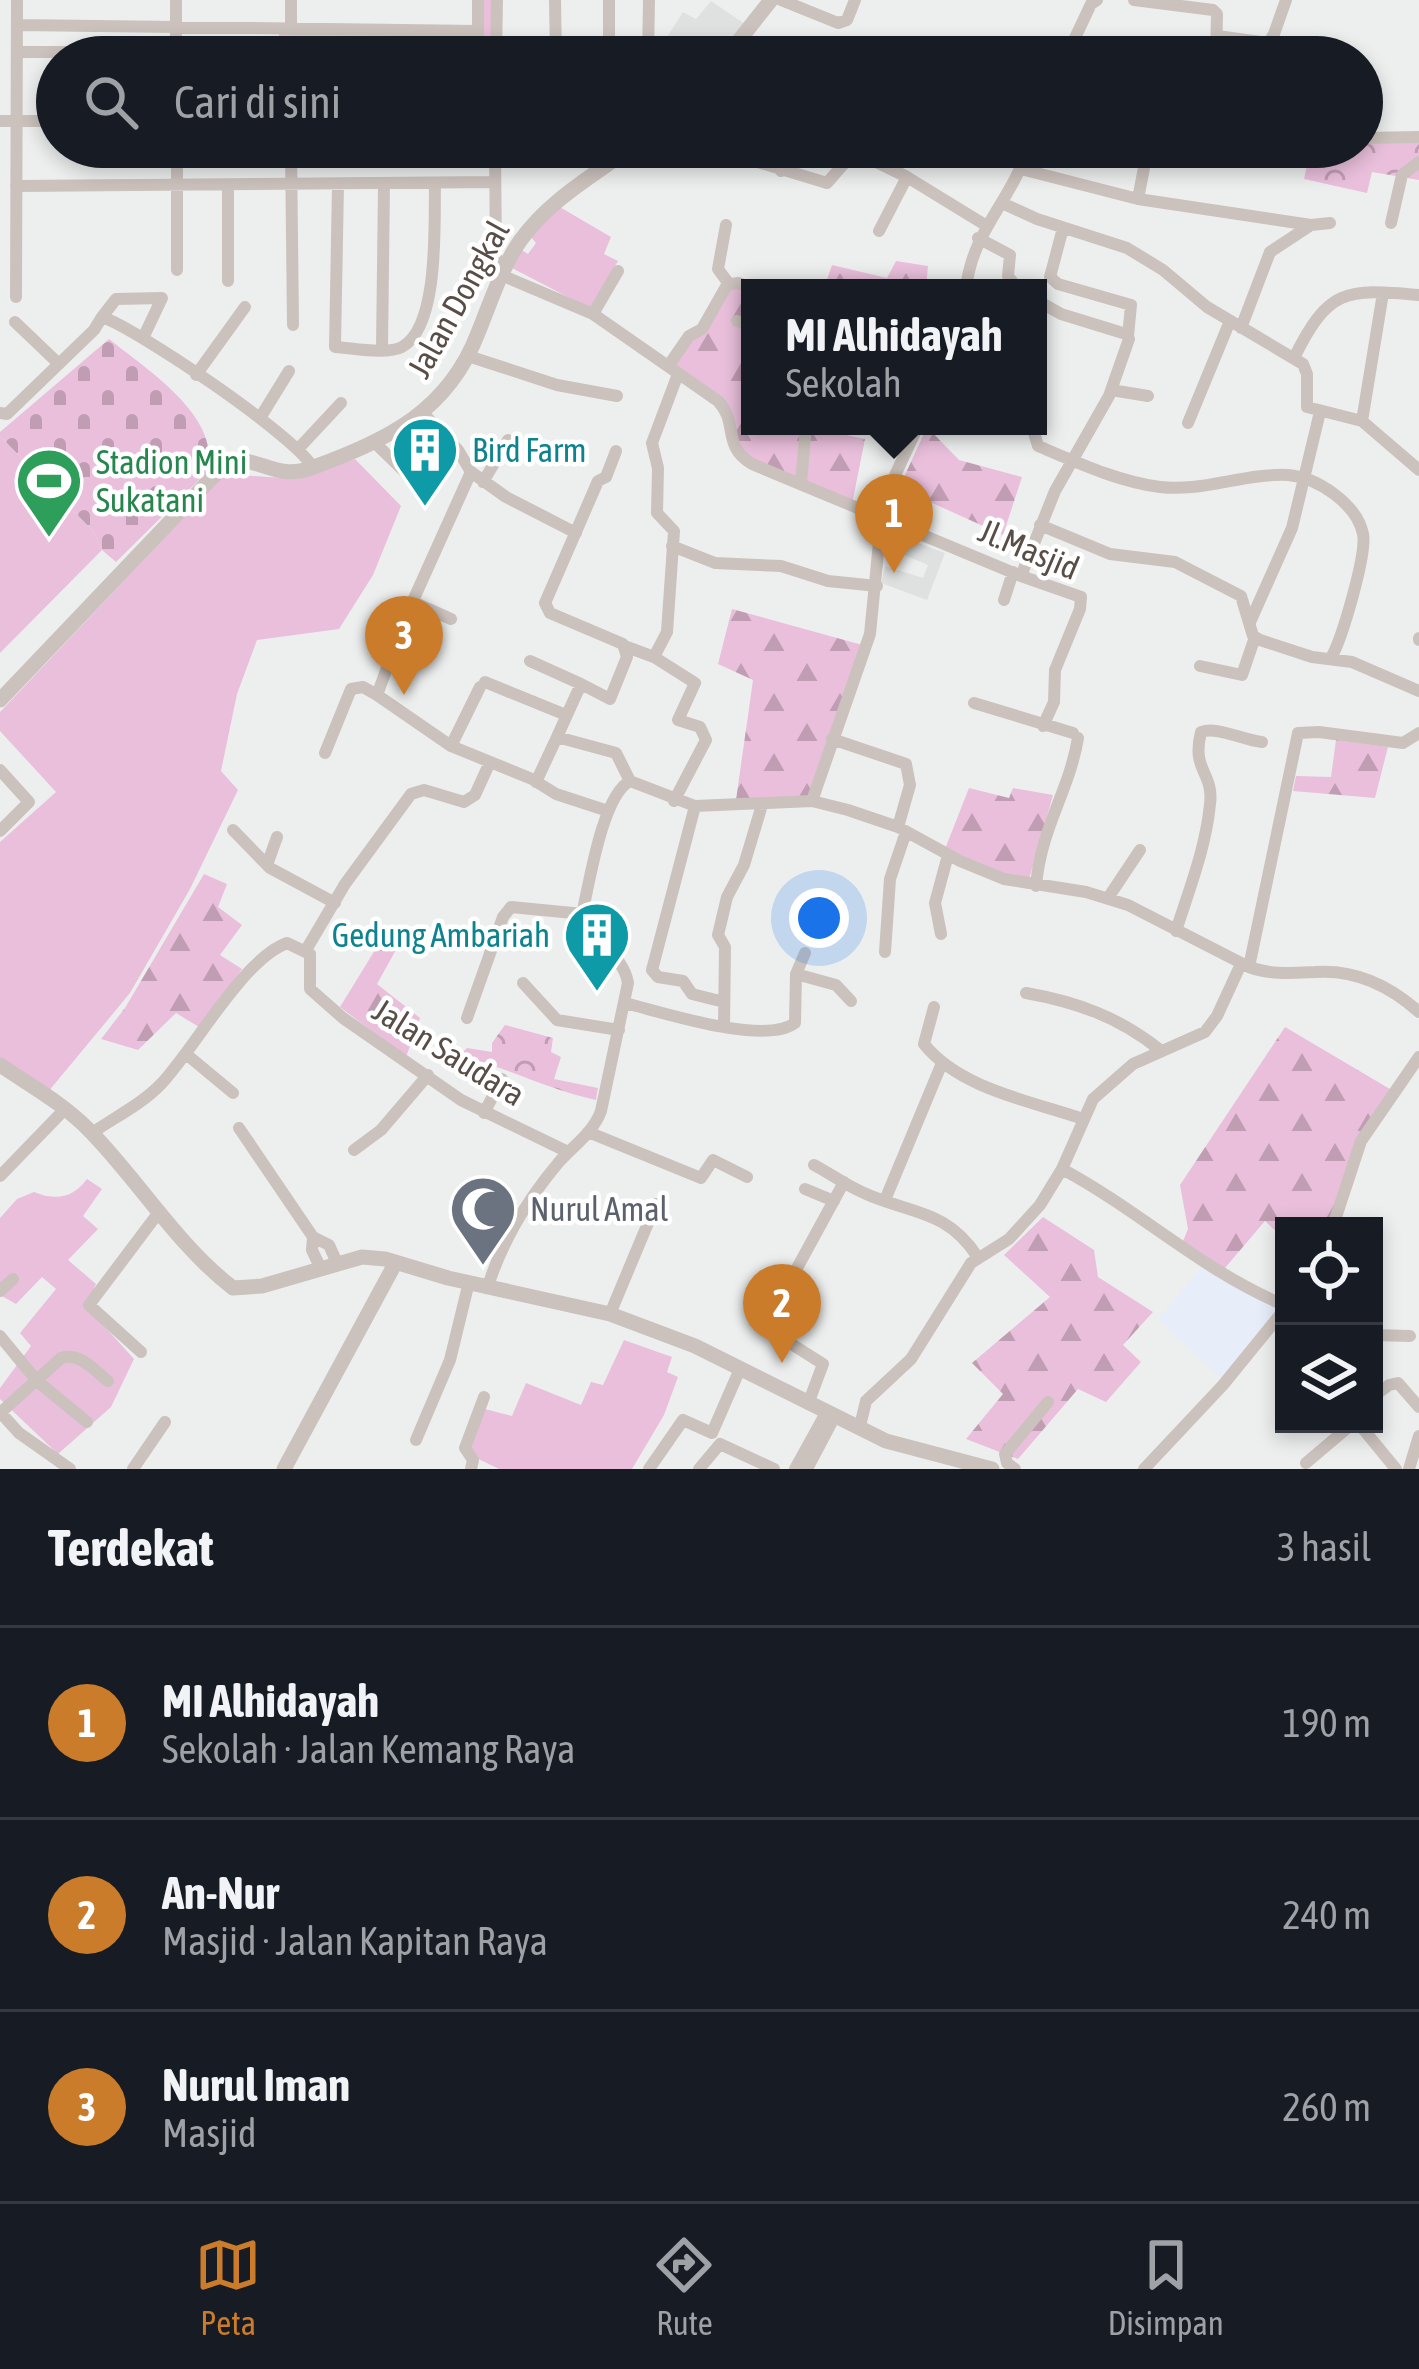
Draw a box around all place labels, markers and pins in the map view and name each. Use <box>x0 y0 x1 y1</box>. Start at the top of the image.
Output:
building icon: Bird Farm <box>390 415 460 509</box>
place label: Bird Farm <box>472 431 587 469</box>
place label: Stadion Mini Sukatani <box>96 443 247 519</box>
sports icon: Stadion Mini Sukatani <box>14 446 84 540</box>
pin: 1 <box>855 474 933 573</box>
pin: 3 <box>365 596 443 695</box>
building icon: Gedung Ambariah <box>562 900 632 994</box>
place label: Gedung Ambariah <box>332 916 550 954</box>
mosque icon: Nurul Amal <box>448 1174 518 1268</box>
place label: Nurul Amal <box>530 1190 669 1228</box>
pin: 2 <box>743 1264 821 1363</box>

